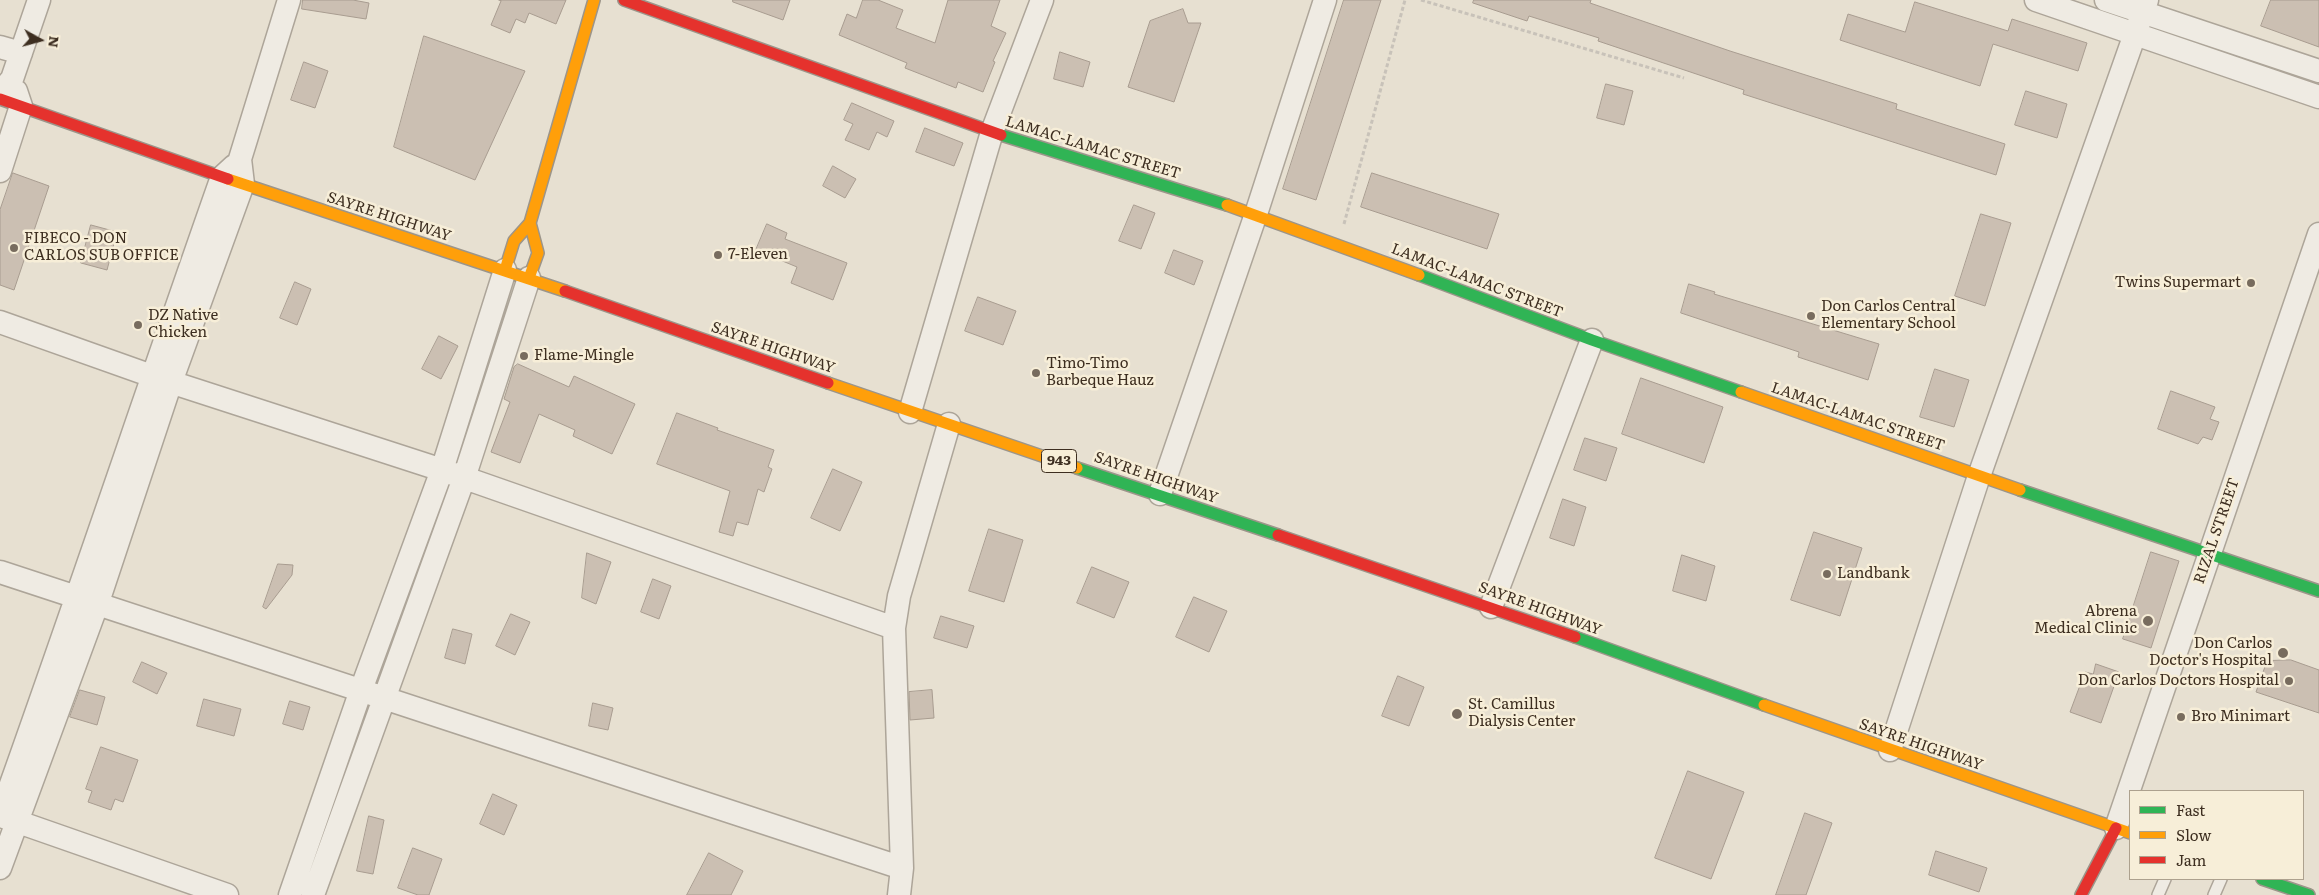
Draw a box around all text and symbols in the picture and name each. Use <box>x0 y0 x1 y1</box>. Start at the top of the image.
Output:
north arrow <box>15 15 65 65</box>
text: N <box>44 35 66 49</box>
street label: LAMAC-LAMAC STREET <box>1003 113 1183 183</box>
street label: SAYRE HIGHWAY <box>325 188 453 246</box>
place label: FIBECO - DON CARLOS SUB OFFICE <box>24 230 179 265</box>
street label: LAMAC-LAMAC STREET <box>1389 240 1565 322</box>
marker: FIBECO - DON CARLOS SUB OFFICE <box>8 242 20 254</box>
place label: 7-Eleven <box>728 246 788 264</box>
marker: 7-Eleven <box>712 249 724 261</box>
place label: Twins Supermart <box>2115 274 2241 292</box>
marker: Twins Supermart <box>2245 277 2257 289</box>
place label: Don Carlos Central Elementary School <box>1821 298 1956 333</box>
place label: DZ Native Chicken <box>148 307 218 342</box>
marker: Don Carlos Central Elementary School <box>1805 310 1817 322</box>
street label: SAYRE HIGHWAY <box>709 318 837 378</box>
marker: DZ Native Chicken <box>132 319 144 331</box>
place label: Flame-Mingle <box>534 347 634 365</box>
marker: Flame-Mingle <box>518 350 530 362</box>
place label: Timo-Timo Barbeque Hauz <box>1046 355 1154 390</box>
marker: Timo-Timo Barbeque Hauz <box>1030 367 1042 379</box>
street label: LAMAC-LAMAC STREET <box>1769 379 1947 455</box>
street label: SAYRE HIGHWAY <box>1092 448 1220 508</box>
road number: 943 <box>1042 450 1076 472</box>
street label: RIZAL STREET <box>2190 476 2244 586</box>
place label: Landbank <box>1837 565 1910 583</box>
marker: Landbank <box>1821 568 1833 580</box>
street label: SAYRE HIGHWAY <box>1476 578 1604 640</box>
place label: Abrena Medical Clinic <box>2034 603 2137 638</box>
marker: Abrena Medical Clinic <box>2141 614 2155 628</box>
place label: Don Carlos Doctor's Hospital <box>2149 635 2272 670</box>
marker: Don Carlos Doctor's Hospital <box>2276 646 2290 660</box>
place label: Don Carlos Doctors Hospital <box>2078 672 2279 690</box>
marker: Don Carlos Doctors Hospital <box>2283 675 2295 687</box>
place label: St. Camillus Dialysis Center <box>1468 696 1575 731</box>
marker: St. Camillus Dialysis Center <box>1450 707 1464 721</box>
place label: Bro Minimart <box>2191 708 2290 726</box>
marker: Bro Minimart <box>2175 711 2187 723</box>
street label: SAYRE HIGHWAY <box>1857 715 1985 775</box>
legend <box>2129 790 2304 880</box>
text: Fast <box>2176 798 2205 821</box>
text: Slow <box>2176 823 2211 846</box>
text: Jam <box>2176 848 2206 871</box>

